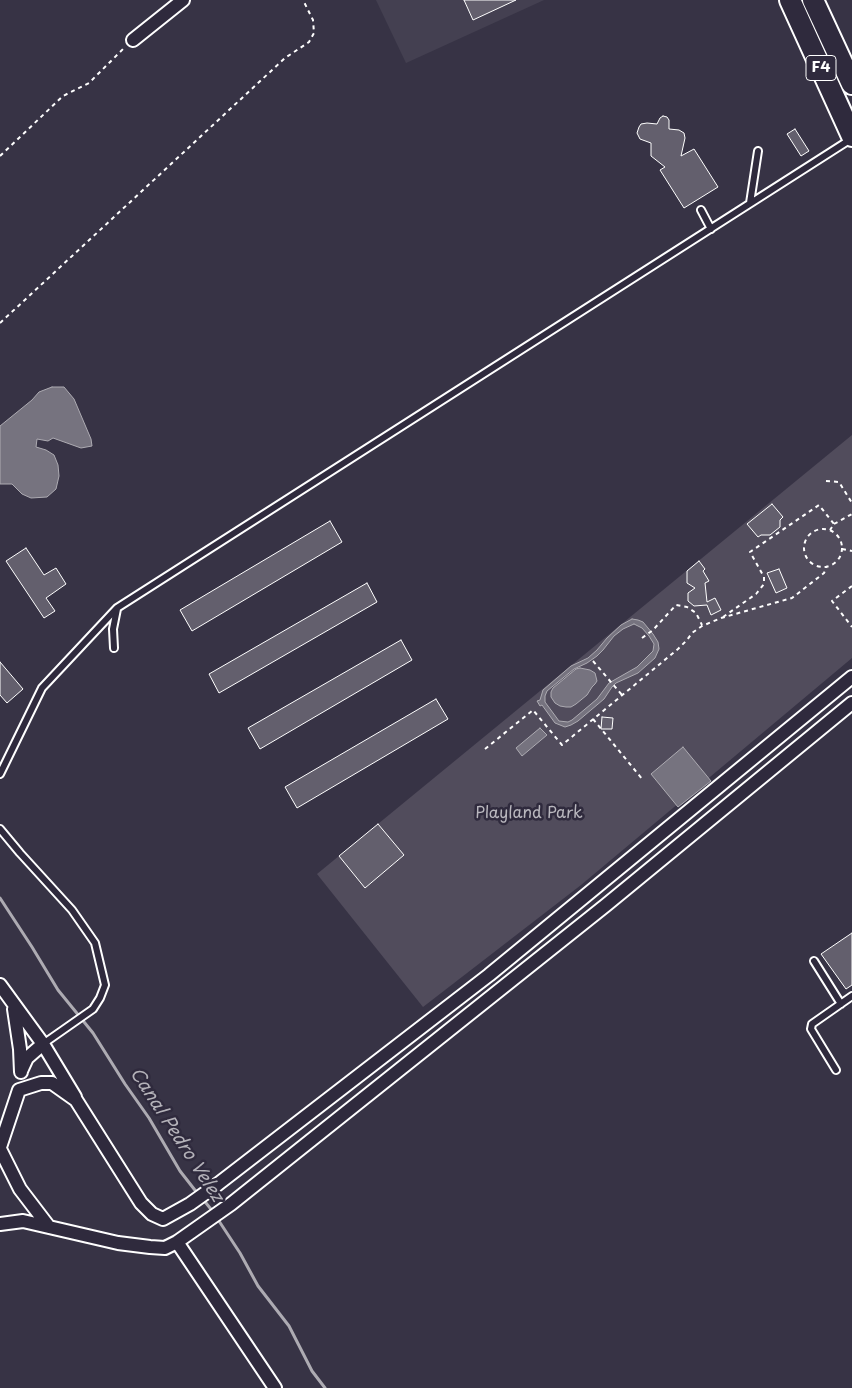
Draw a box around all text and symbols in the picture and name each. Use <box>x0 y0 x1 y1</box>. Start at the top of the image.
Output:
road number: F4 <box>806 56 836 80</box>
park label: Playland Park <box>475 804 583 824</box>
water label: Canal Pedro Velez <box>125 1064 227 1206</box>

